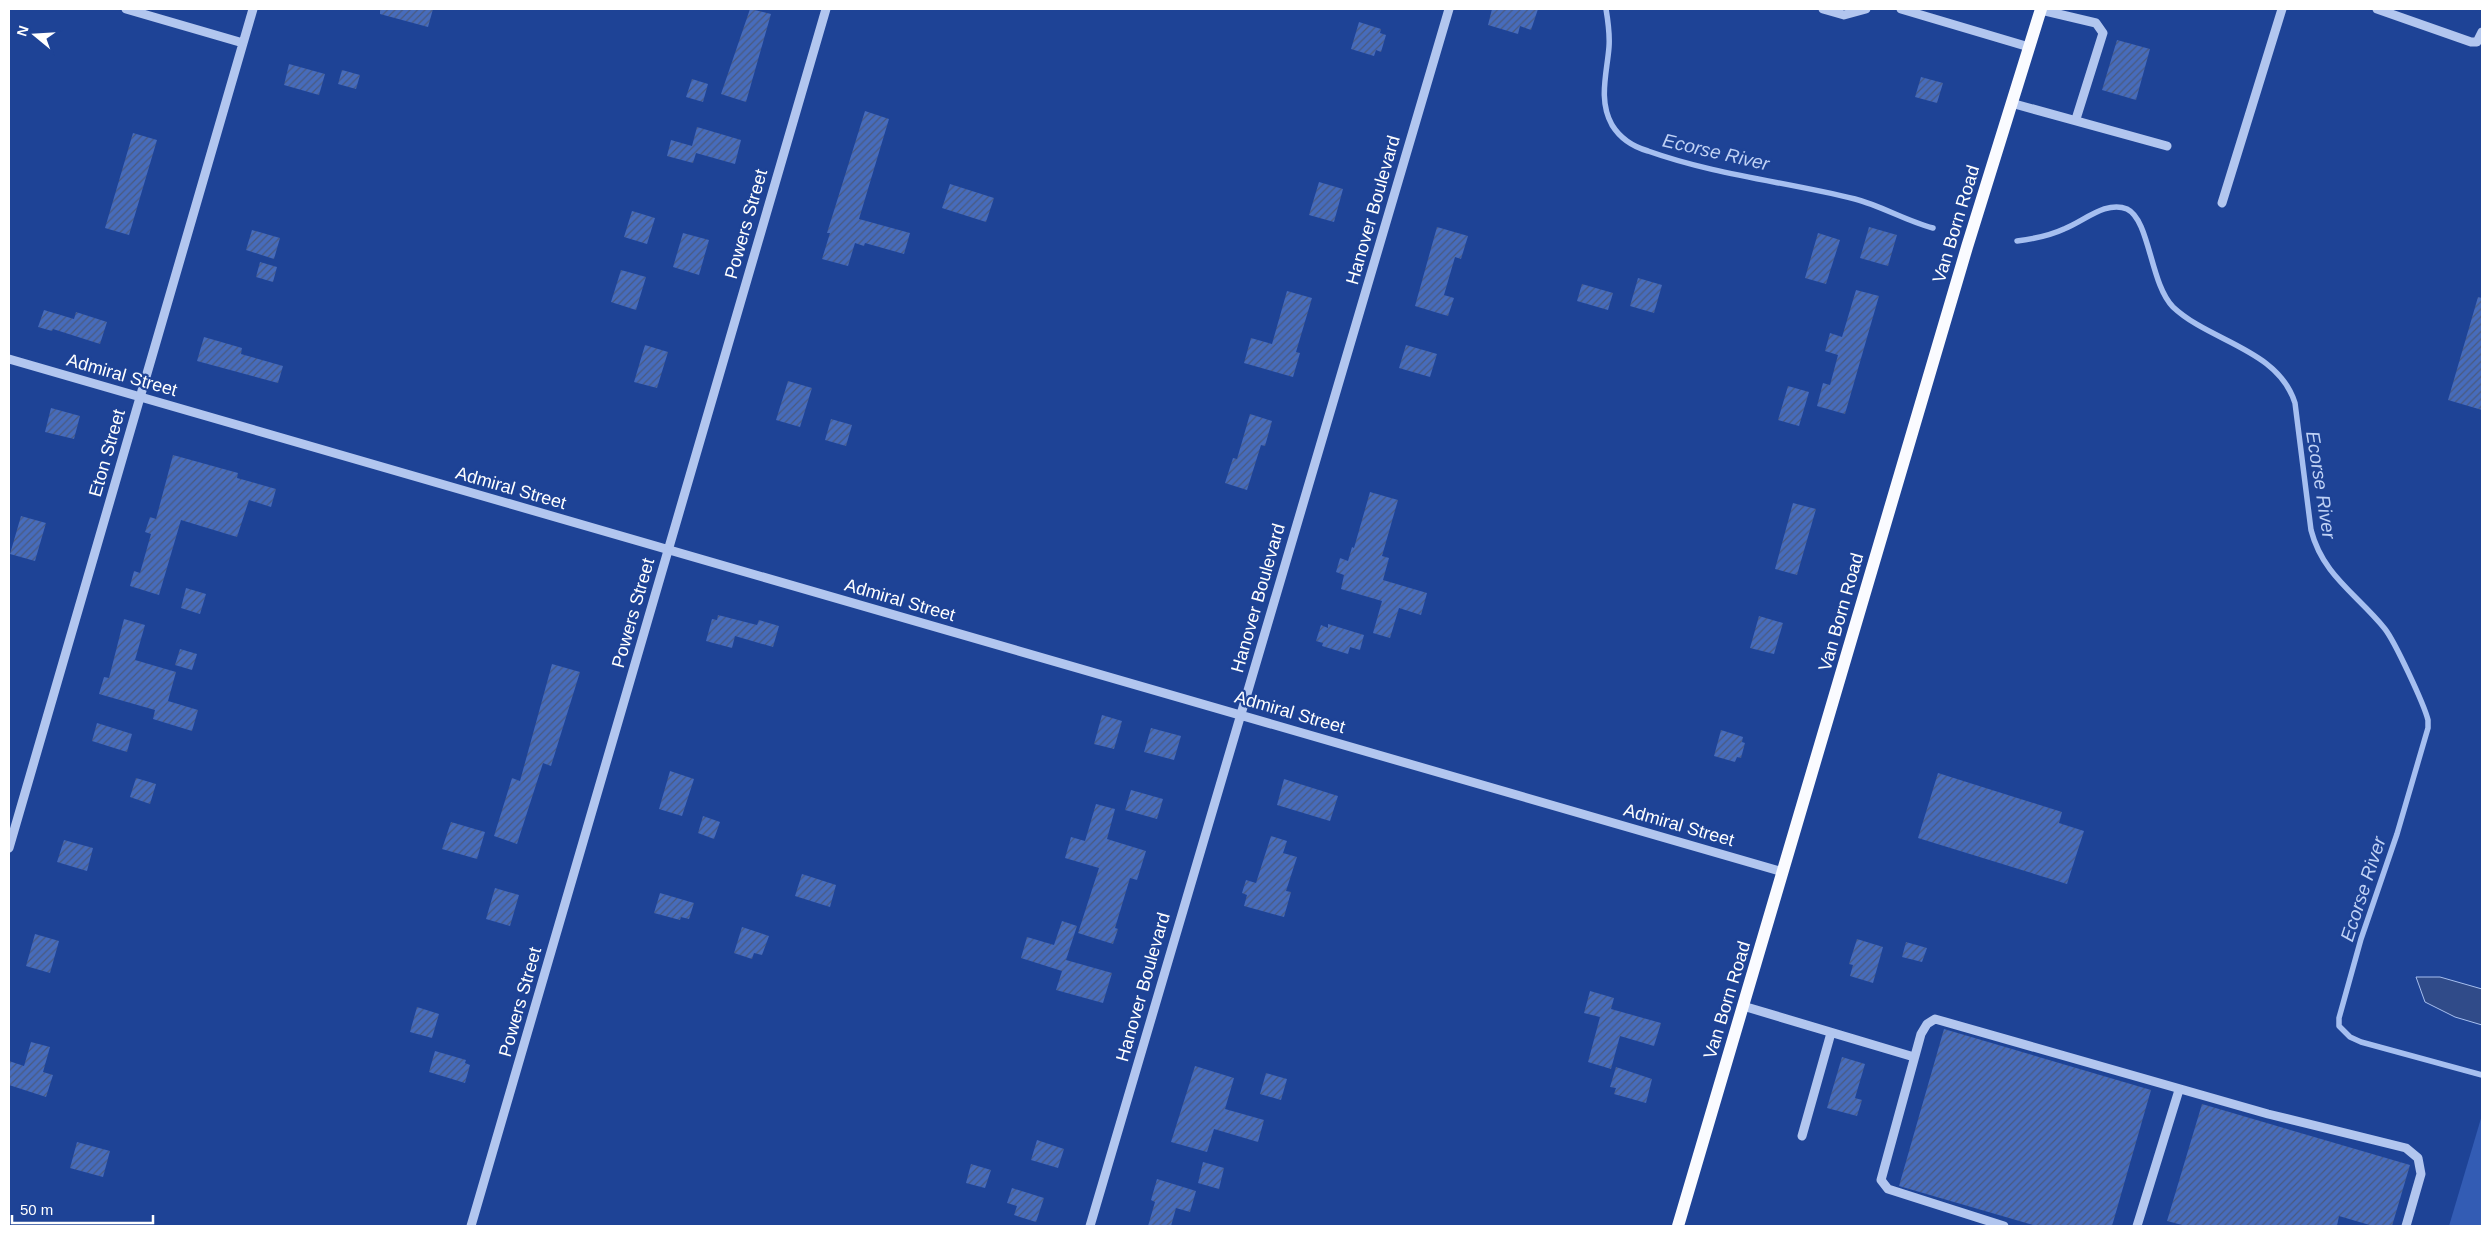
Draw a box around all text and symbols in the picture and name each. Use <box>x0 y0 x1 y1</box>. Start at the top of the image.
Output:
north arrow <box>10 10 60 60</box>
text: N <box>13 24 32 38</box>
water label: Ecorse River <box>1661 130 1772 175</box>
street label: Hanover Boulevard <box>1342 133 1404 287</box>
street label: Van Born Road <box>1929 163 1983 285</box>
street label: Powers Street <box>721 167 771 281</box>
street label: Admiral Street <box>64 350 180 400</box>
street label: Eton Street <box>85 407 129 499</box>
water label: Ecorse River <box>2302 430 2340 541</box>
street label: Admiral Street <box>453 463 569 513</box>
street label: Hanover Boulevard <box>1227 521 1289 675</box>
street label: Van Born Road <box>1815 551 1867 673</box>
street label: Powers Street <box>608 556 658 670</box>
street label: Admiral Street <box>842 575 958 625</box>
street label: Admiral Street <box>1232 687 1348 737</box>
street label: Admiral Street <box>1621 800 1737 850</box>
water label: Ecorse River <box>2336 833 2390 944</box>
street label: Hanover Boulevard <box>1112 910 1174 1064</box>
street label: Van Born Road <box>1700 939 1754 1061</box>
street label: Powers Street <box>495 945 545 1059</box>
scale bar <box>12 1192 154 1224</box>
text: 50 m <box>20 1201 53 1218</box>

